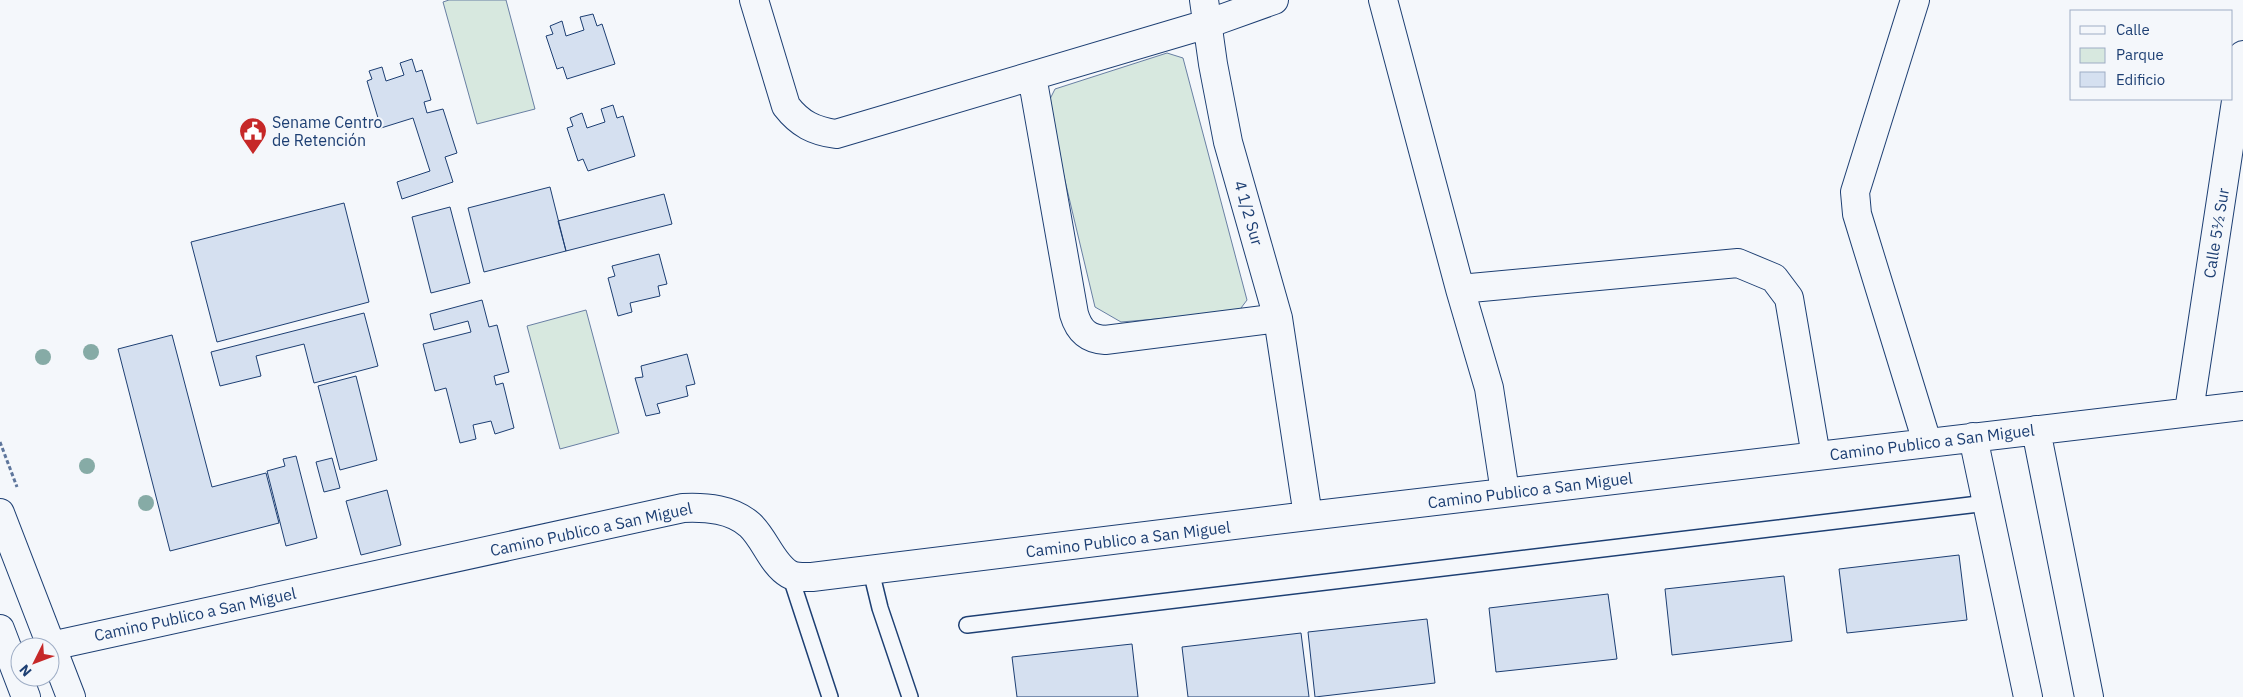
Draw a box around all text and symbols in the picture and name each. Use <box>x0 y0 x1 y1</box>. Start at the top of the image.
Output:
legend <box>2070 10 2233 100</box>
text: Calle <box>2116 20 2150 39</box>
text: Parque <box>2116 45 2164 64</box>
text: Edificio <box>2116 70 2165 89</box>
place label: Sename Centro de Retención <box>272 112 382 150</box>
public building icon: Sename Centro de Retención <box>238 116 268 155</box>
street label: 4 1/2 Sur <box>1230 178 1268 248</box>
street label: Calle 5½ Sur <box>2199 186 2233 280</box>
street label: Camino Publico a San Miguel <box>1829 420 2035 464</box>
street label: Camino Publico a San Miguel <box>1427 468 1633 512</box>
street label: Camino Publico a San Miguel <box>488 498 694 560</box>
street label: Camino Publico a San Miguel <box>1025 517 1231 561</box>
street label: Camino Publico a San Miguel <box>92 583 298 645</box>
north arrow <box>10 637 60 687</box>
text: N <box>15 661 35 680</box>

